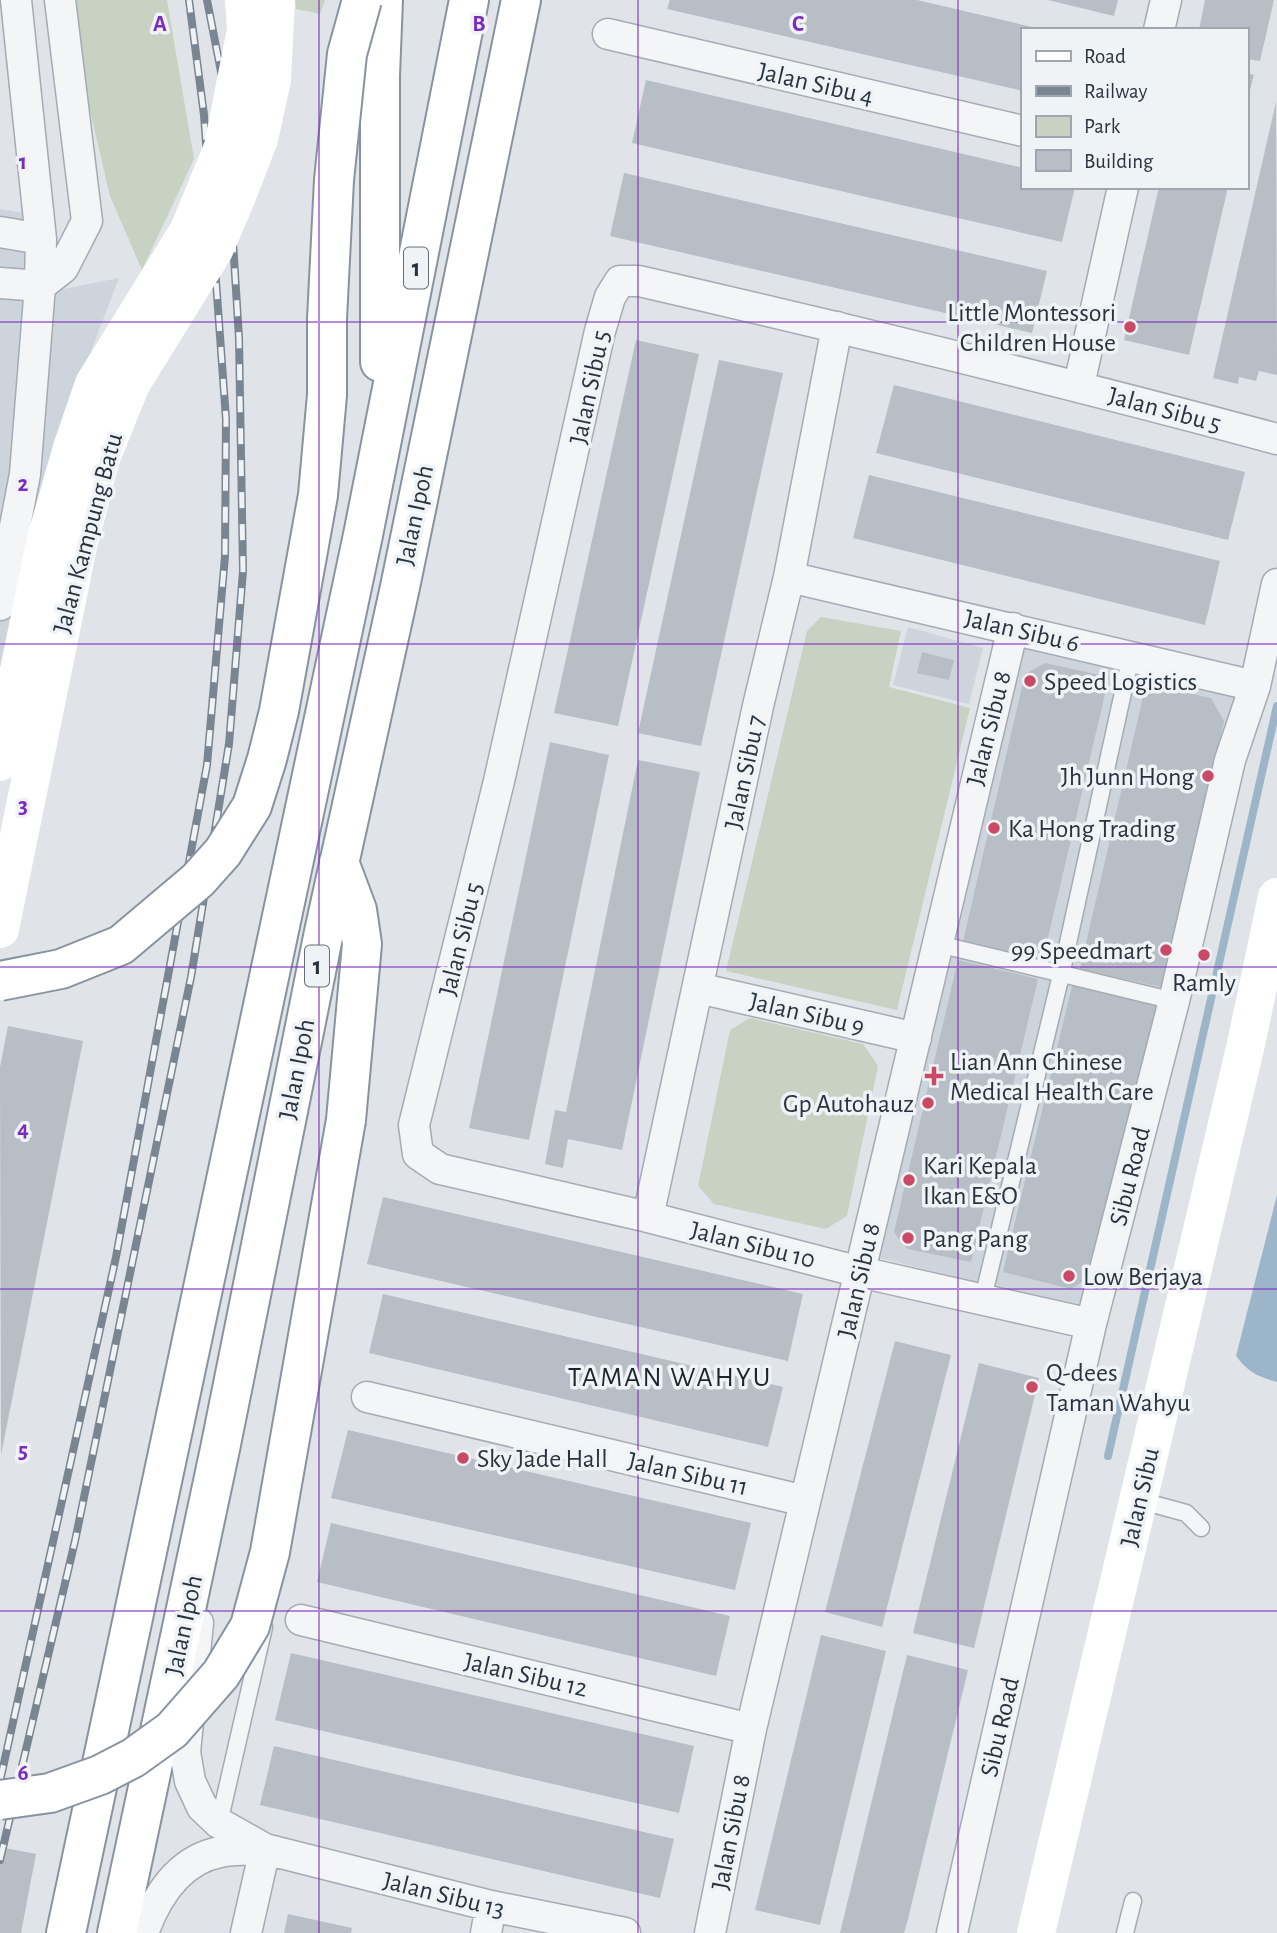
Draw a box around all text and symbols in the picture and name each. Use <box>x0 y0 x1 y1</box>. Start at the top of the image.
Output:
text: A <box>153 13 167 36</box>
text: B <box>472 13 486 36</box>
text: C <box>792 13 804 36</box>
legend <box>1021 28 1249 189</box>
text: Road <box>1084 46 1126 67</box>
street label: Jalan Sibu 4 <box>756 58 876 110</box>
text: Railway <box>1084 81 1147 102</box>
text: Park <box>1084 116 1121 137</box>
text: 1 <box>19 151 27 174</box>
text: Building <box>1084 151 1154 172</box>
road number: 1 <box>404 247 428 288</box>
place label: Little Montessori Children House <box>947 300 1116 356</box>
marker: Little Montessori Children House <box>1122 319 1138 335</box>
street label: Jalan Sibu 5 <box>565 328 615 447</box>
street label: Jalan Sibu 5 <box>1105 382 1224 438</box>
street label: Jalan Kampung Batu <box>49 430 127 636</box>
street label: Jalan Ipoh <box>392 463 438 568</box>
text: 2 <box>18 473 29 496</box>
street label: Jalan Sibu 6 <box>962 605 1082 657</box>
street label: Jalan Sibu 8 <box>962 668 1016 788</box>
place label: Speed Logistics <box>1044 669 1197 695</box>
marker: Speed Logistics <box>1022 673 1038 689</box>
street label: Jalan Sibu 7 <box>720 713 770 832</box>
place label: Jh Junn Hong <box>1061 764 1194 790</box>
marker: Jh Junn Hong <box>1200 768 1216 784</box>
text: 3 <box>18 795 28 818</box>
place label: Ka Hong Trading <box>1008 816 1176 842</box>
marker: Ka Hong Trading <box>986 820 1002 836</box>
street label: Jalan Sibu 5 <box>434 880 488 999</box>
place label: 99 Speedmart <box>1011 938 1152 964</box>
marker: 99 Speedmart <box>1158 942 1174 958</box>
road number: 1 <box>305 946 329 986</box>
marker: Ramly <box>1196 947 1212 963</box>
place label: Ramly <box>1172 970 1236 996</box>
street label: Jalan Sibu 9 <box>747 988 867 1040</box>
street label: Jalan Ipoh <box>274 1017 319 1122</box>
place label: Lian Ann Chinese Medical Health Care <box>950 1049 1154 1105</box>
marker: Lian Ann Chinese Medical Health Care <box>924 1066 944 1086</box>
place label: Gp Autohauz <box>783 1091 914 1117</box>
marker: Gp Autohauz <box>920 1095 936 1111</box>
text: 4 <box>17 1118 29 1141</box>
street label: Sibu Road <box>1105 1124 1155 1228</box>
place label: Kari Kepala Ikan E&O <box>923 1153 1037 1209</box>
marker: Kari Kepala Ikan E&O <box>901 1172 917 1188</box>
street label: Jalan Sibu 10 <box>688 1217 818 1273</box>
street label: Jalan Sibu 8 <box>833 1220 885 1340</box>
place label: Pang Pang <box>922 1226 1028 1252</box>
marker: Pang Pang <box>900 1230 916 1246</box>
place label: Low Berjaya <box>1083 1264 1203 1290</box>
marker: Low Berjaya <box>1061 1268 1077 1284</box>
place label: Q-dees Taman Wahyu <box>1046 1360 1190 1416</box>
district label: TAMAN WAHYU <box>568 1364 772 1392</box>
marker: Q-dees Taman Wahyu <box>1024 1379 1040 1395</box>
text: 5 <box>18 1440 28 1463</box>
street label: Jalan Sibu <box>1116 1445 1164 1549</box>
place label: Sky Jade Hall <box>477 1446 608 1472</box>
street label: Jalan Sibu 11 <box>625 1447 751 1500</box>
marker: Sky Jade Hall <box>455 1450 471 1466</box>
street label: Jalan Ipoh <box>161 1573 207 1678</box>
street label: Jalan Sibu 12 <box>462 1648 590 1702</box>
street label: Sibu Road <box>976 1675 1024 1779</box>
text: 6 <box>17 1762 29 1785</box>
street label: Jalan Sibu 8 <box>707 1772 755 1892</box>
street label: Jalan Sibu 13 <box>380 1867 507 1923</box>

